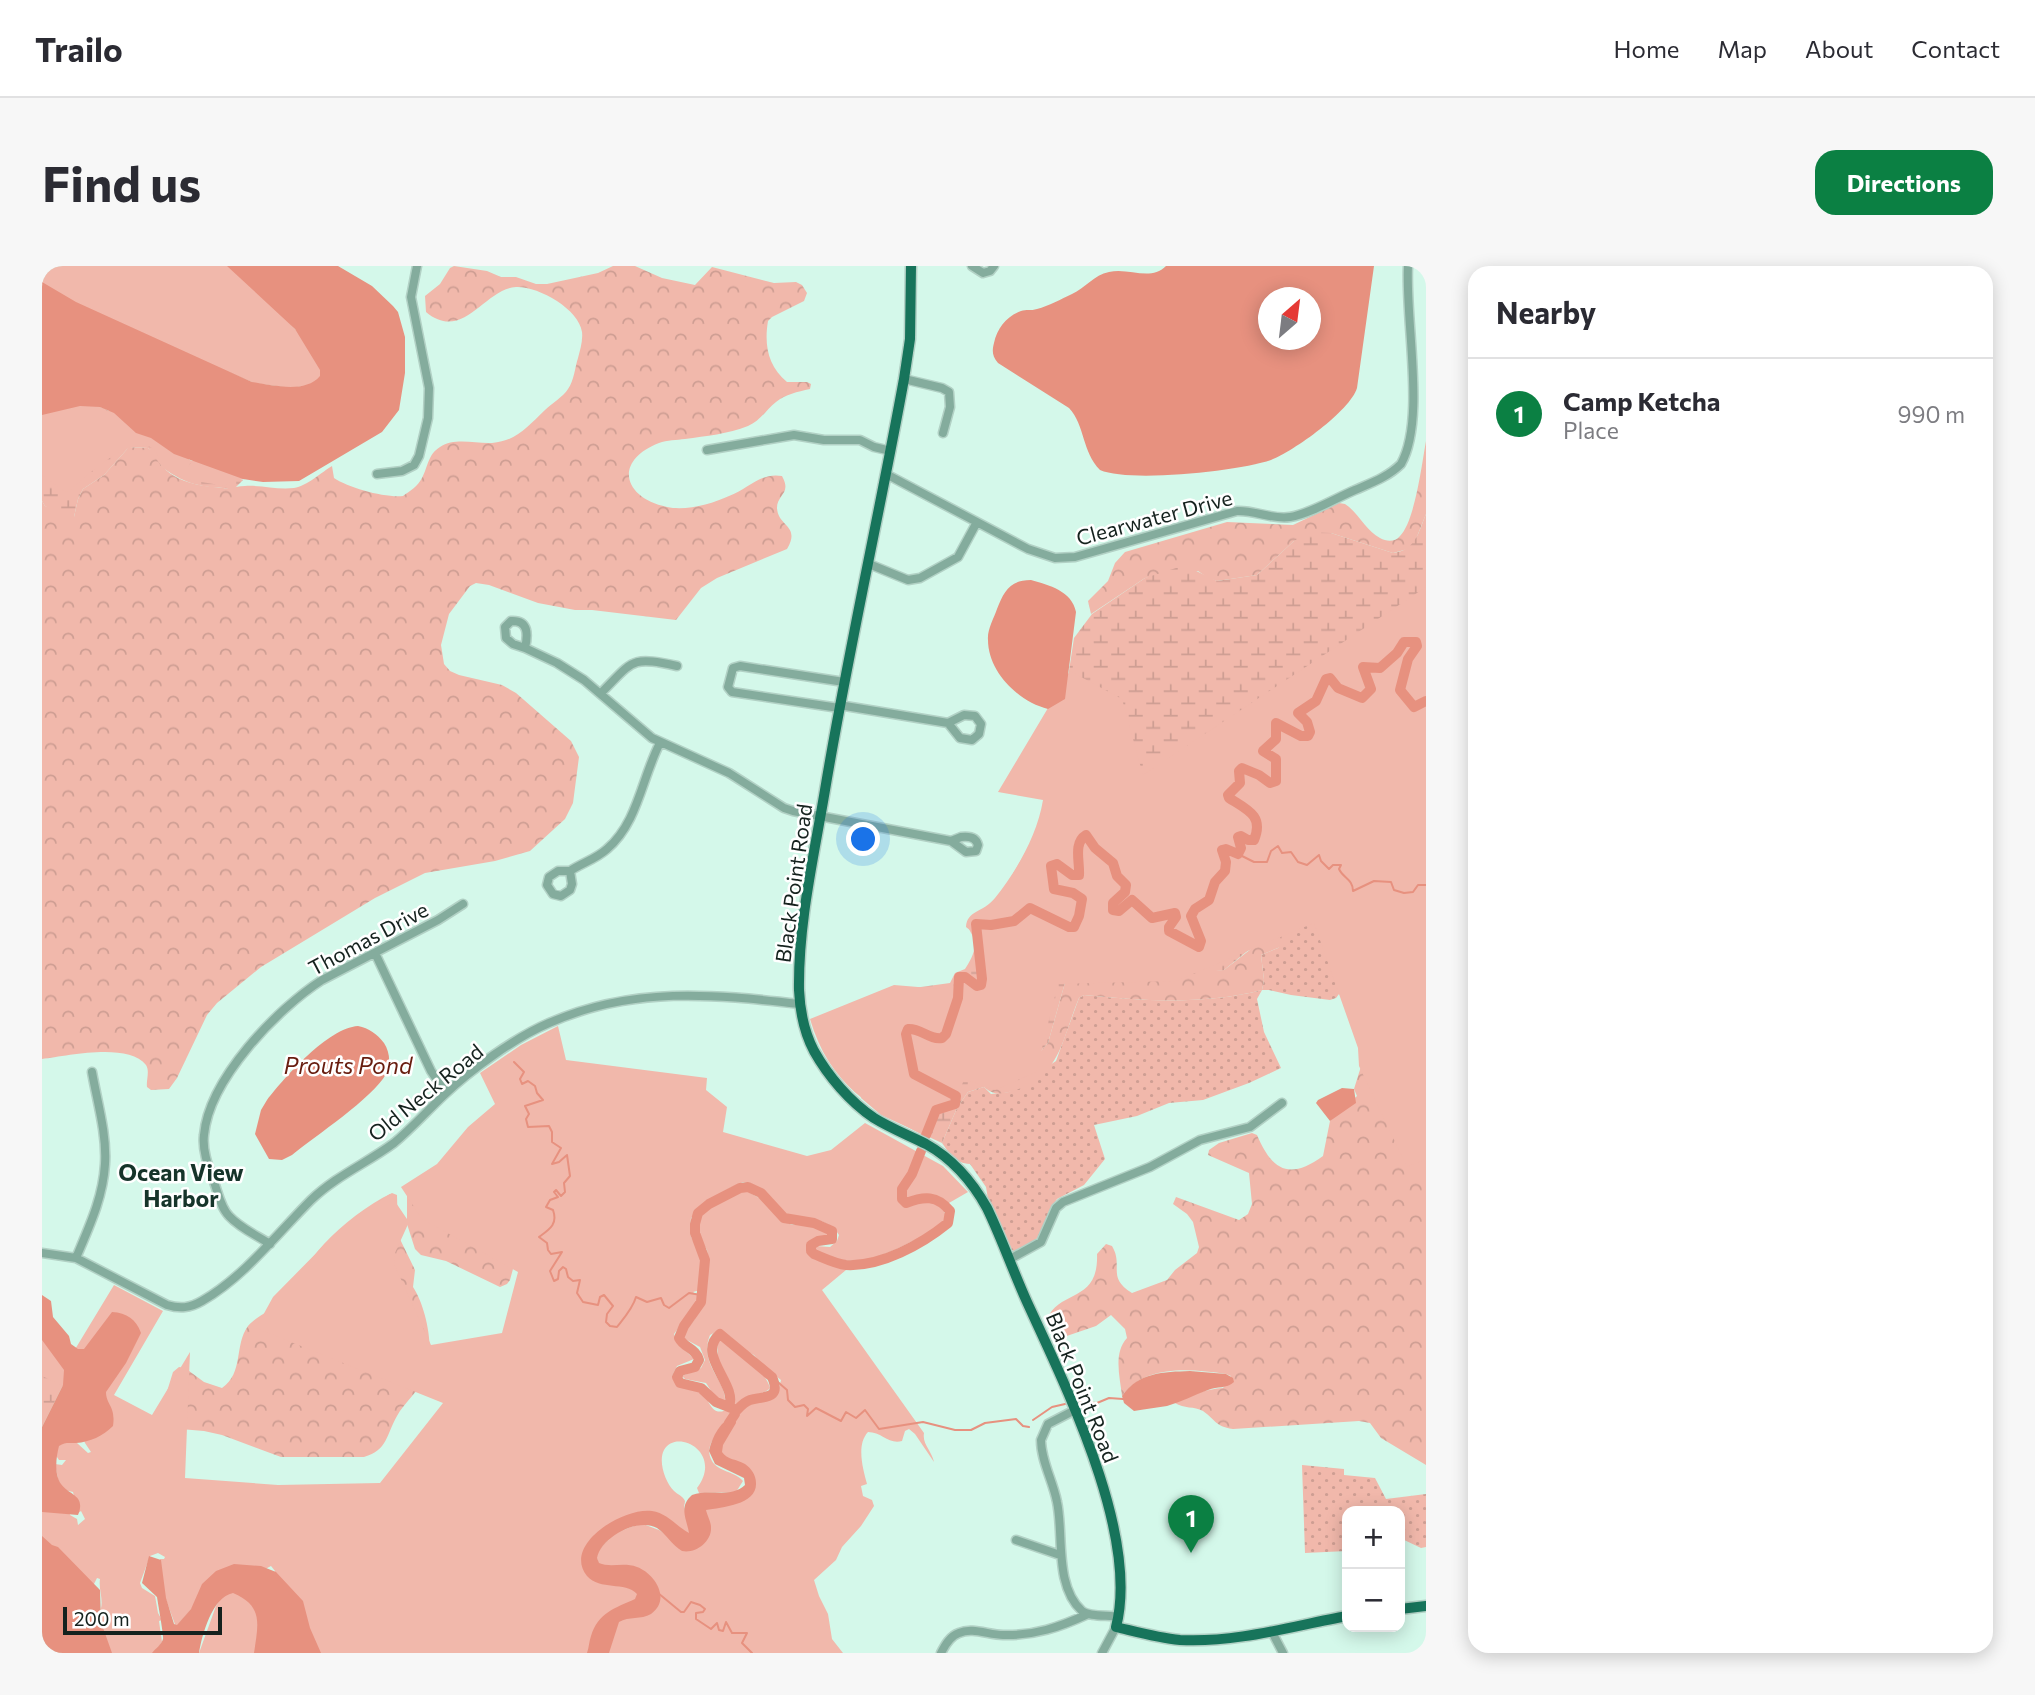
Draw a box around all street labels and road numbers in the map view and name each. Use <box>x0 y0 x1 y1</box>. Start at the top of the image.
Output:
street label: Clearwater Drive <box>1073 484 1235 550</box>
street label: Black Point Road <box>769 802 817 964</box>
street label: Thomas Drive <box>304 896 432 980</box>
street label: Old Neck Road <box>363 1038 487 1146</box>
street label: Black Point Road <box>1041 1308 1125 1466</box>

